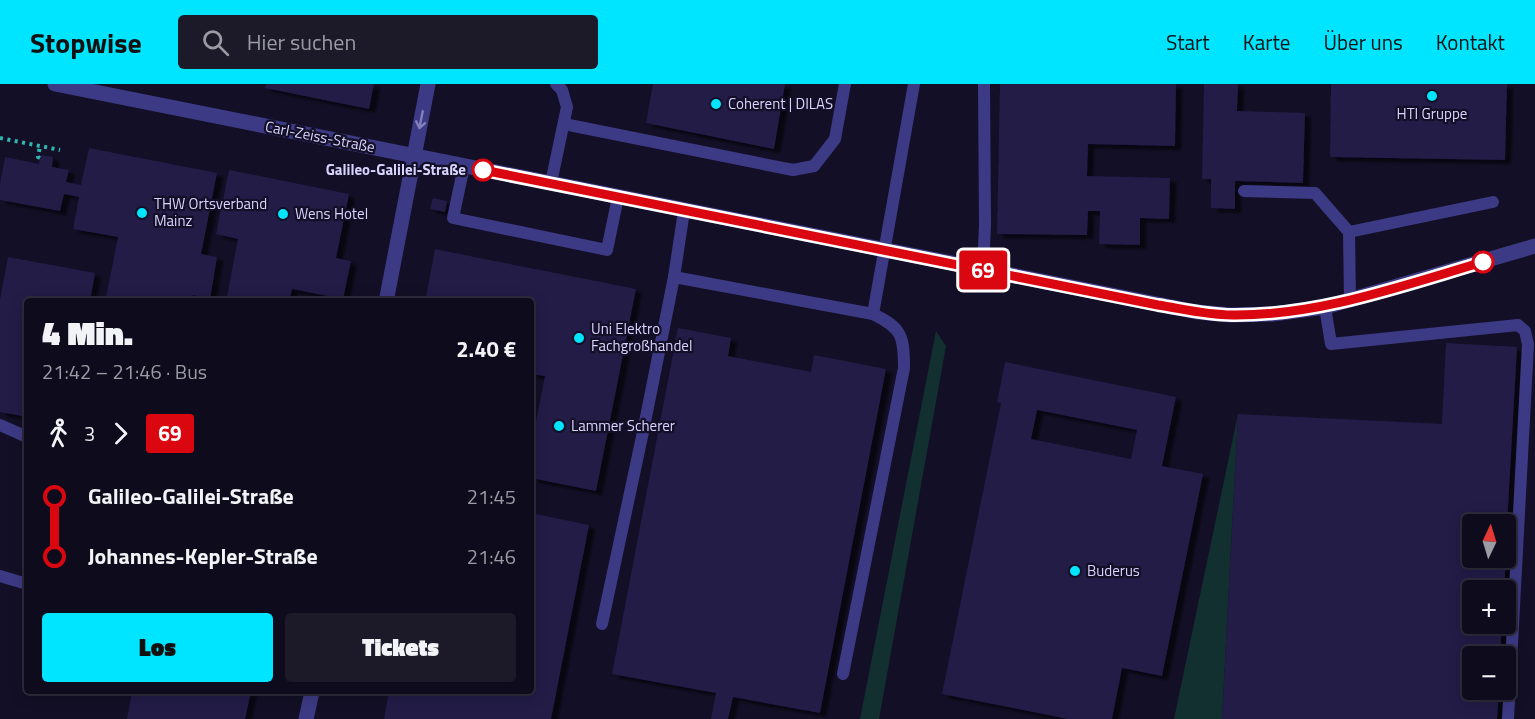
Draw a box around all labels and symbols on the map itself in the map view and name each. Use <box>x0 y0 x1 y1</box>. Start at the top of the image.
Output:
marker: HTI Gruppe <box>1425 89 1439 103</box>
place label: Coherent | DILAS <box>728 92 833 115</box>
marker: Coherent | DILAS <box>709 97 723 111</box>
place label: HTI Gruppe <box>1397 102 1467 125</box>
one-way arrow <box>415 110 426 129</box>
street label: Carl-Zeiss-Straße <box>263 115 377 158</box>
place label: Galileo-Galilei-Straße <box>326 158 466 181</box>
marker: Galileo-Galilei-Straße <box>472 159 494 181</box>
place label: THW Ortsverband Mainz <box>154 192 267 232</box>
place label: Wens Hotel <box>295 202 368 225</box>
marker: THW Ortsverband Mainz <box>135 206 149 220</box>
marker: Wens Hotel <box>276 207 290 221</box>
line badge: 69 <box>956 250 1010 290</box>
unlabelled marker <box>1472 251 1494 273</box>
place label: Uni Elektro Fachgroßhandel <box>591 317 692 357</box>
marker: Uni Elektro Fachgroßhandel <box>572 331 586 345</box>
place label: Lammer Scherer <box>571 414 675 437</box>
marker: Lammer Scherer <box>552 419 566 433</box>
north arrow <box>1462 514 1516 568</box>
place label: Buderus <box>1087 559 1140 582</box>
marker: Buderus <box>1068 564 1082 578</box>

